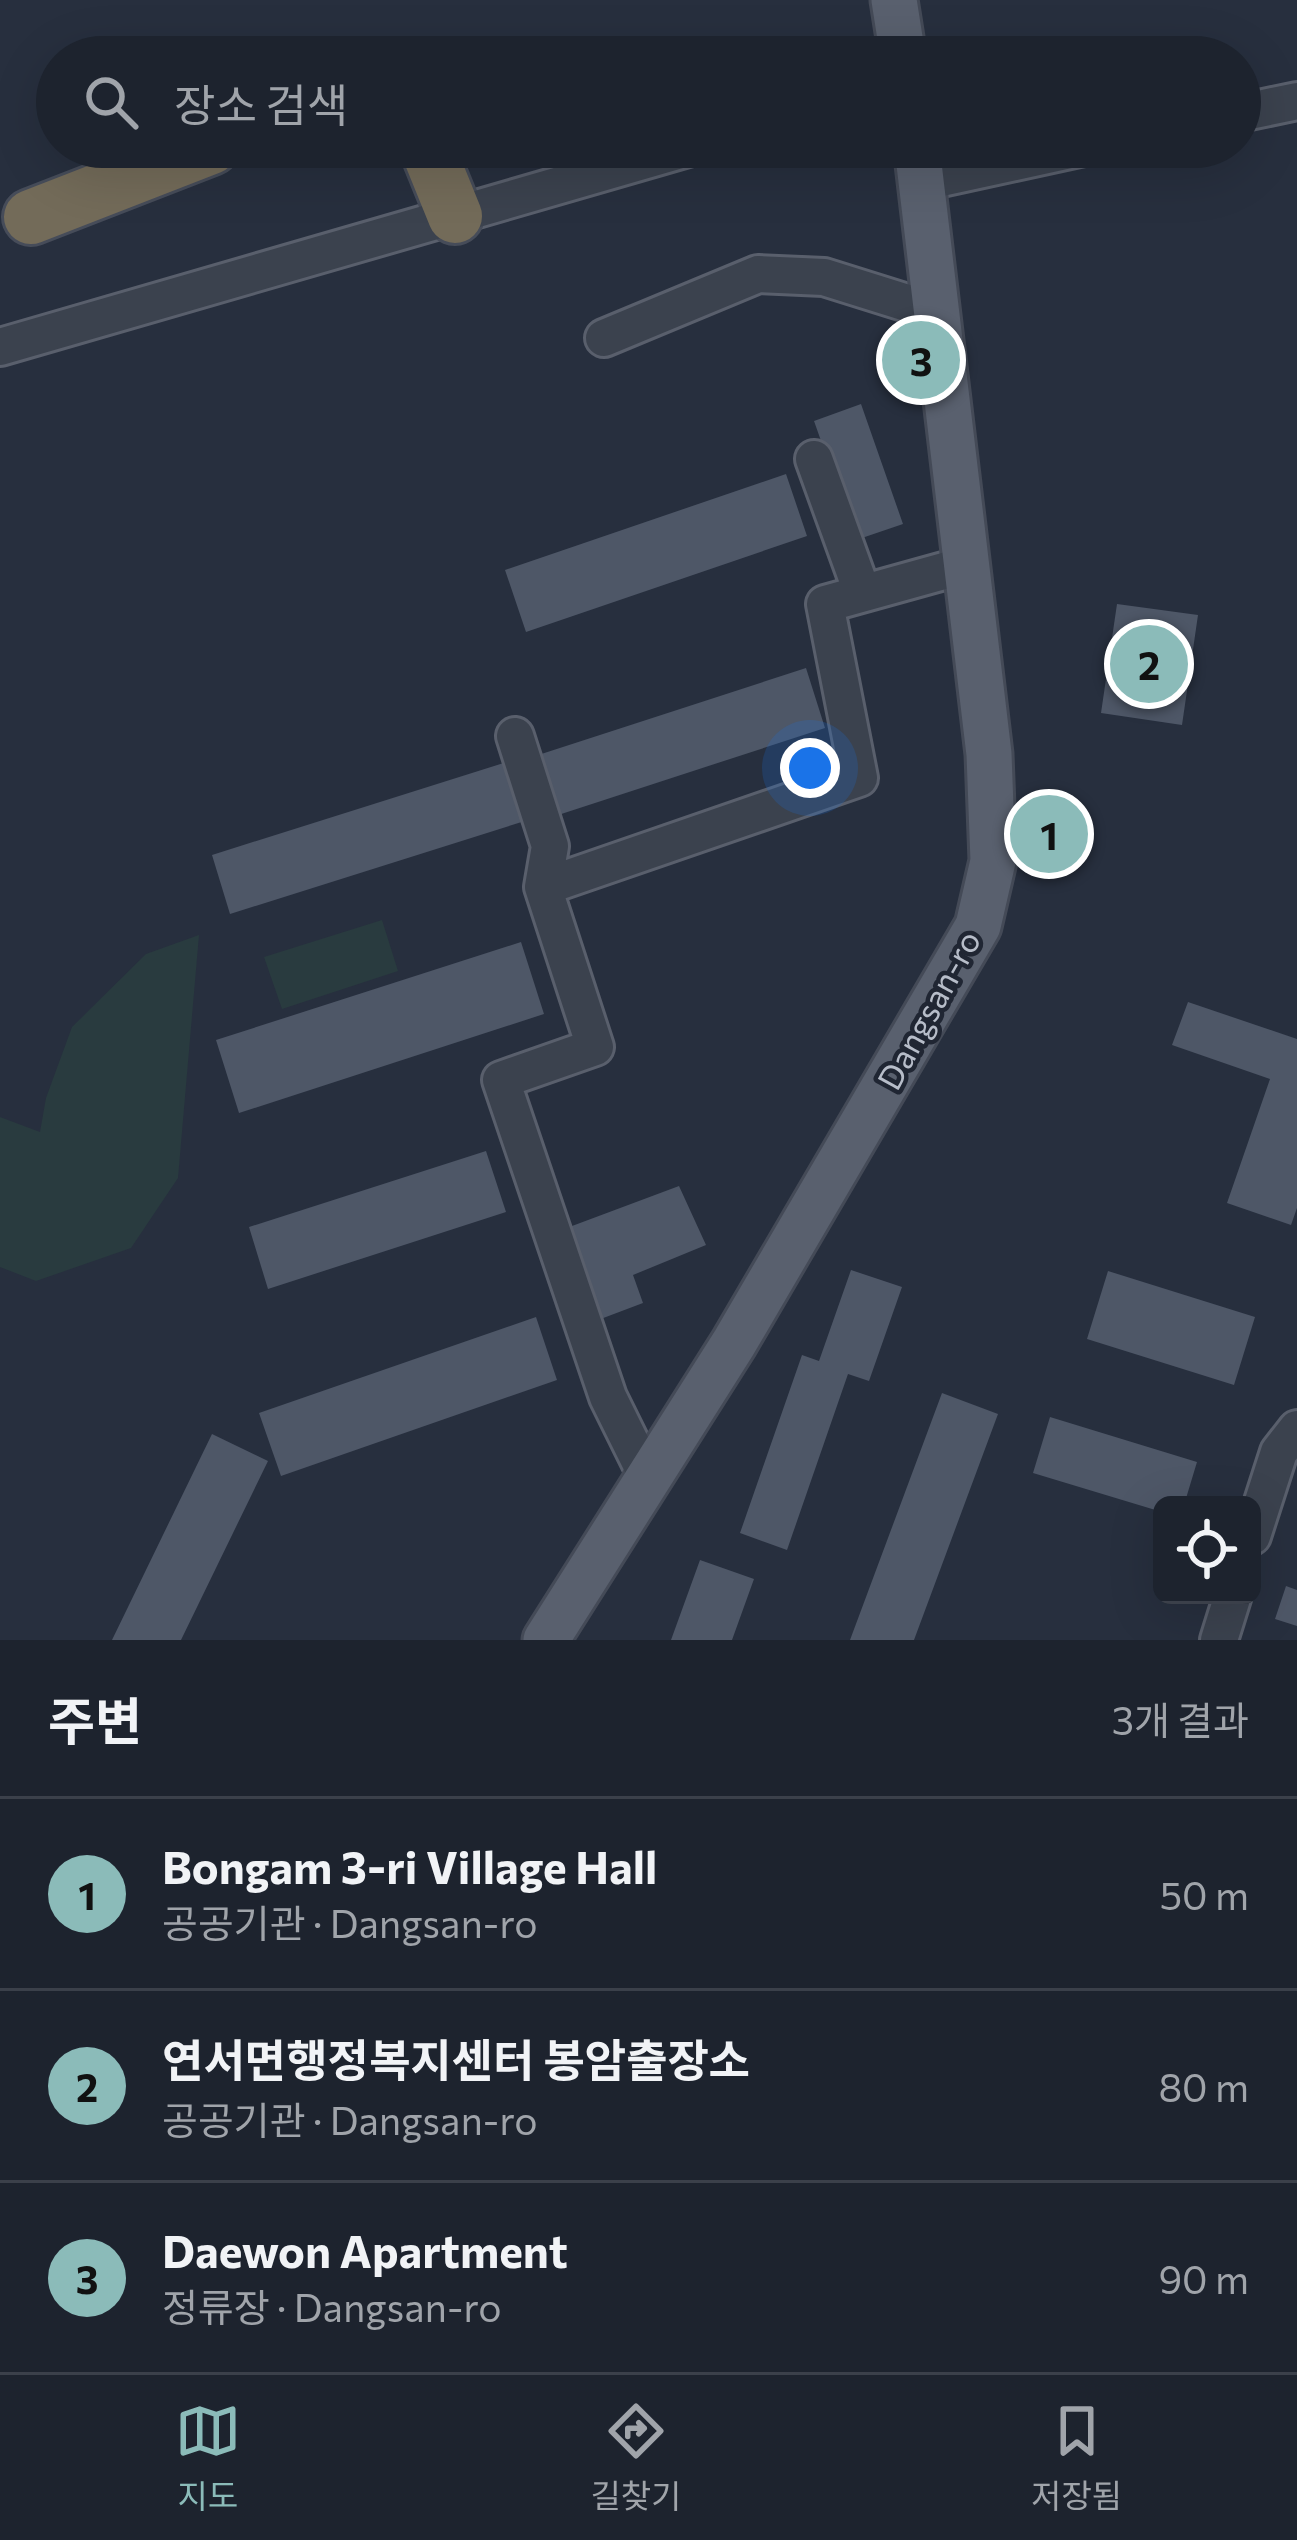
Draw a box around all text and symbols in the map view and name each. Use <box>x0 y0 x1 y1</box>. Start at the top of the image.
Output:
search box <box>36 36 1261 168</box>
icon: search <box>78 69 144 135</box>
text: 장소 검색 <box>174 76 348 131</box>
pin: 3 <box>882 315 960 405</box>
pin: 2 <box>1110 619 1188 709</box>
your location <box>780 738 840 798</box>
pin: 1 <box>1010 789 1088 879</box>
street label: Dangsan-ro <box>867 922 988 1096</box>
map controls <box>1153 1496 1261 1604</box>
button: locate <box>1153 1496 1261 1604</box>
text: 주변 <box>48 1688 142 1751</box>
text: 3개 결과 <box>1112 1695 1249 1743</box>
text: Bongam 3-ri Village Hall <box>162 1838 657 1893</box>
text: 1 <box>78 1870 96 1918</box>
text: 50 m <box>1160 1870 1249 1918</box>
text: 공공기관 · Dangsan-ro <box>162 1898 537 1946</box>
text: 연서면행정복지센터 봉암출장소 <box>162 2031 750 2086</box>
text: 2 <box>76 2062 98 2110</box>
text: 80 m <box>1158 2062 1249 2110</box>
text: 공공기관 · Dangsan-ro <box>162 2095 537 2143</box>
text: Daewon Apartment <box>162 2222 568 2277</box>
text: 3 <box>76 2254 98 2302</box>
text: 90 m <box>1158 2254 1249 2302</box>
text: 정류장 · Dangsan-ro <box>162 2282 502 2330</box>
tab: 지도 <box>175 2398 241 2518</box>
tab: 길찾기 <box>590 2398 681 2518</box>
tab: 저장됨 <box>1031 2398 1122 2518</box>

